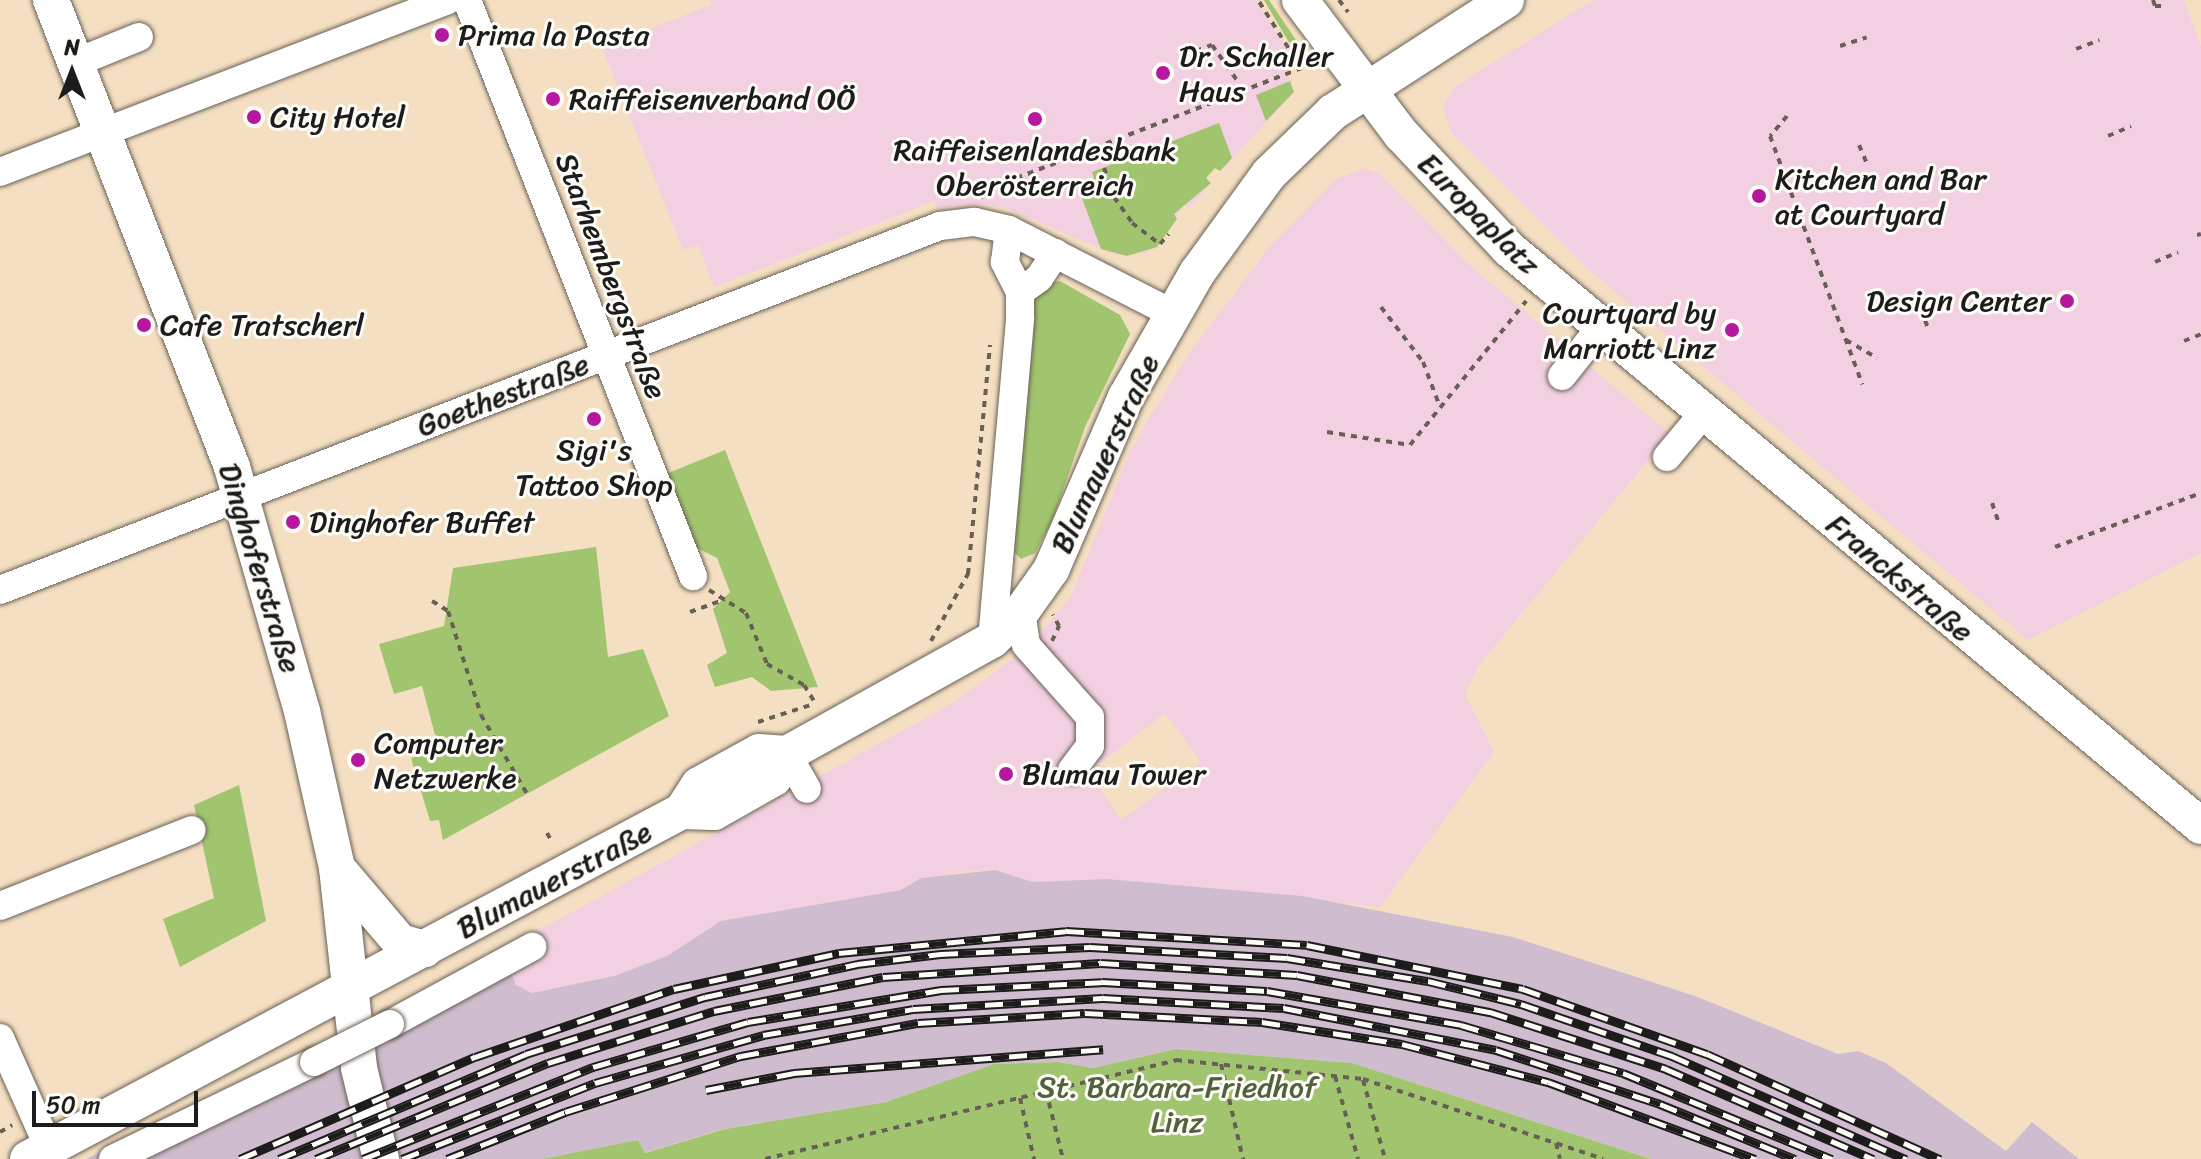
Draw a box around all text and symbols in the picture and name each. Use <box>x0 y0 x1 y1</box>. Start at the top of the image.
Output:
place label: Prima la Pasta <box>458 17 649 53</box>
marker: Prima la Pasta <box>433 26 451 44</box>
text: N <box>64 28 80 67</box>
north arrow <box>32 32 112 112</box>
place label: Dr. Schaller Haus <box>1179 38 1333 108</box>
marker: Dr. Schaller Haus <box>1154 64 1172 82</box>
place label: Raiffeisenverband OÖ <box>569 81 856 117</box>
marker: Raiffeisenverband OÖ <box>544 90 562 108</box>
place label: City Hotel <box>270 99 407 135</box>
marker: City Hotel <box>245 108 263 126</box>
marker: Raiffeisenlandesbank Oberösterreich <box>1026 110 1044 128</box>
place label: Raiffeisenlandesbank Oberösterreich <box>893 132 1177 202</box>
street label: Europaplatz <box>1410 145 1548 283</box>
street label: Starhembergstraße <box>547 148 675 404</box>
place label: Kitchen and Bar at Courtyard <box>1775 161 1986 232</box>
marker: Kitchen and Bar at Courtyard <box>1750 187 1768 205</box>
place label: Design Center <box>1865 283 2051 319</box>
marker: Design Center <box>2058 292 2076 310</box>
place label: Courtyard by Marriott Linz <box>1542 295 1716 366</box>
place label: Cafe Tratscherl <box>160 307 364 343</box>
marker: Cafe Tratscherl <box>135 316 153 334</box>
marker: Courtyard by Marriott Linz <box>1723 321 1741 339</box>
street label: Goethestraße <box>412 346 594 444</box>
street label: Blumauerstraße <box>1043 349 1167 559</box>
marker: Sigi's Tattoo Shop <box>585 410 603 428</box>
place label: Sigi's Tattoo Shop <box>515 432 673 502</box>
street label: Dinghoferstraße <box>211 459 309 677</box>
place label: Dinghofer Buffet <box>309 504 535 540</box>
street label: Franckstraße <box>1819 506 1981 650</box>
marker: Dinghofer Buffet <box>284 513 302 531</box>
place label: Computer Netzwerke <box>374 725 516 796</box>
marker: Computer Netzwerke <box>349 751 367 769</box>
place label: Blumau Tower <box>1022 756 1205 792</box>
marker: Blumau Tower <box>997 765 1015 783</box>
street label: Blumauerstraße <box>451 814 657 946</box>
park label: St. Barbara-Friedhof Linz <box>1037 1069 1317 1140</box>
scale bar <box>36 1075 202 1125</box>
text: 50 m <box>46 1084 101 1126</box>

